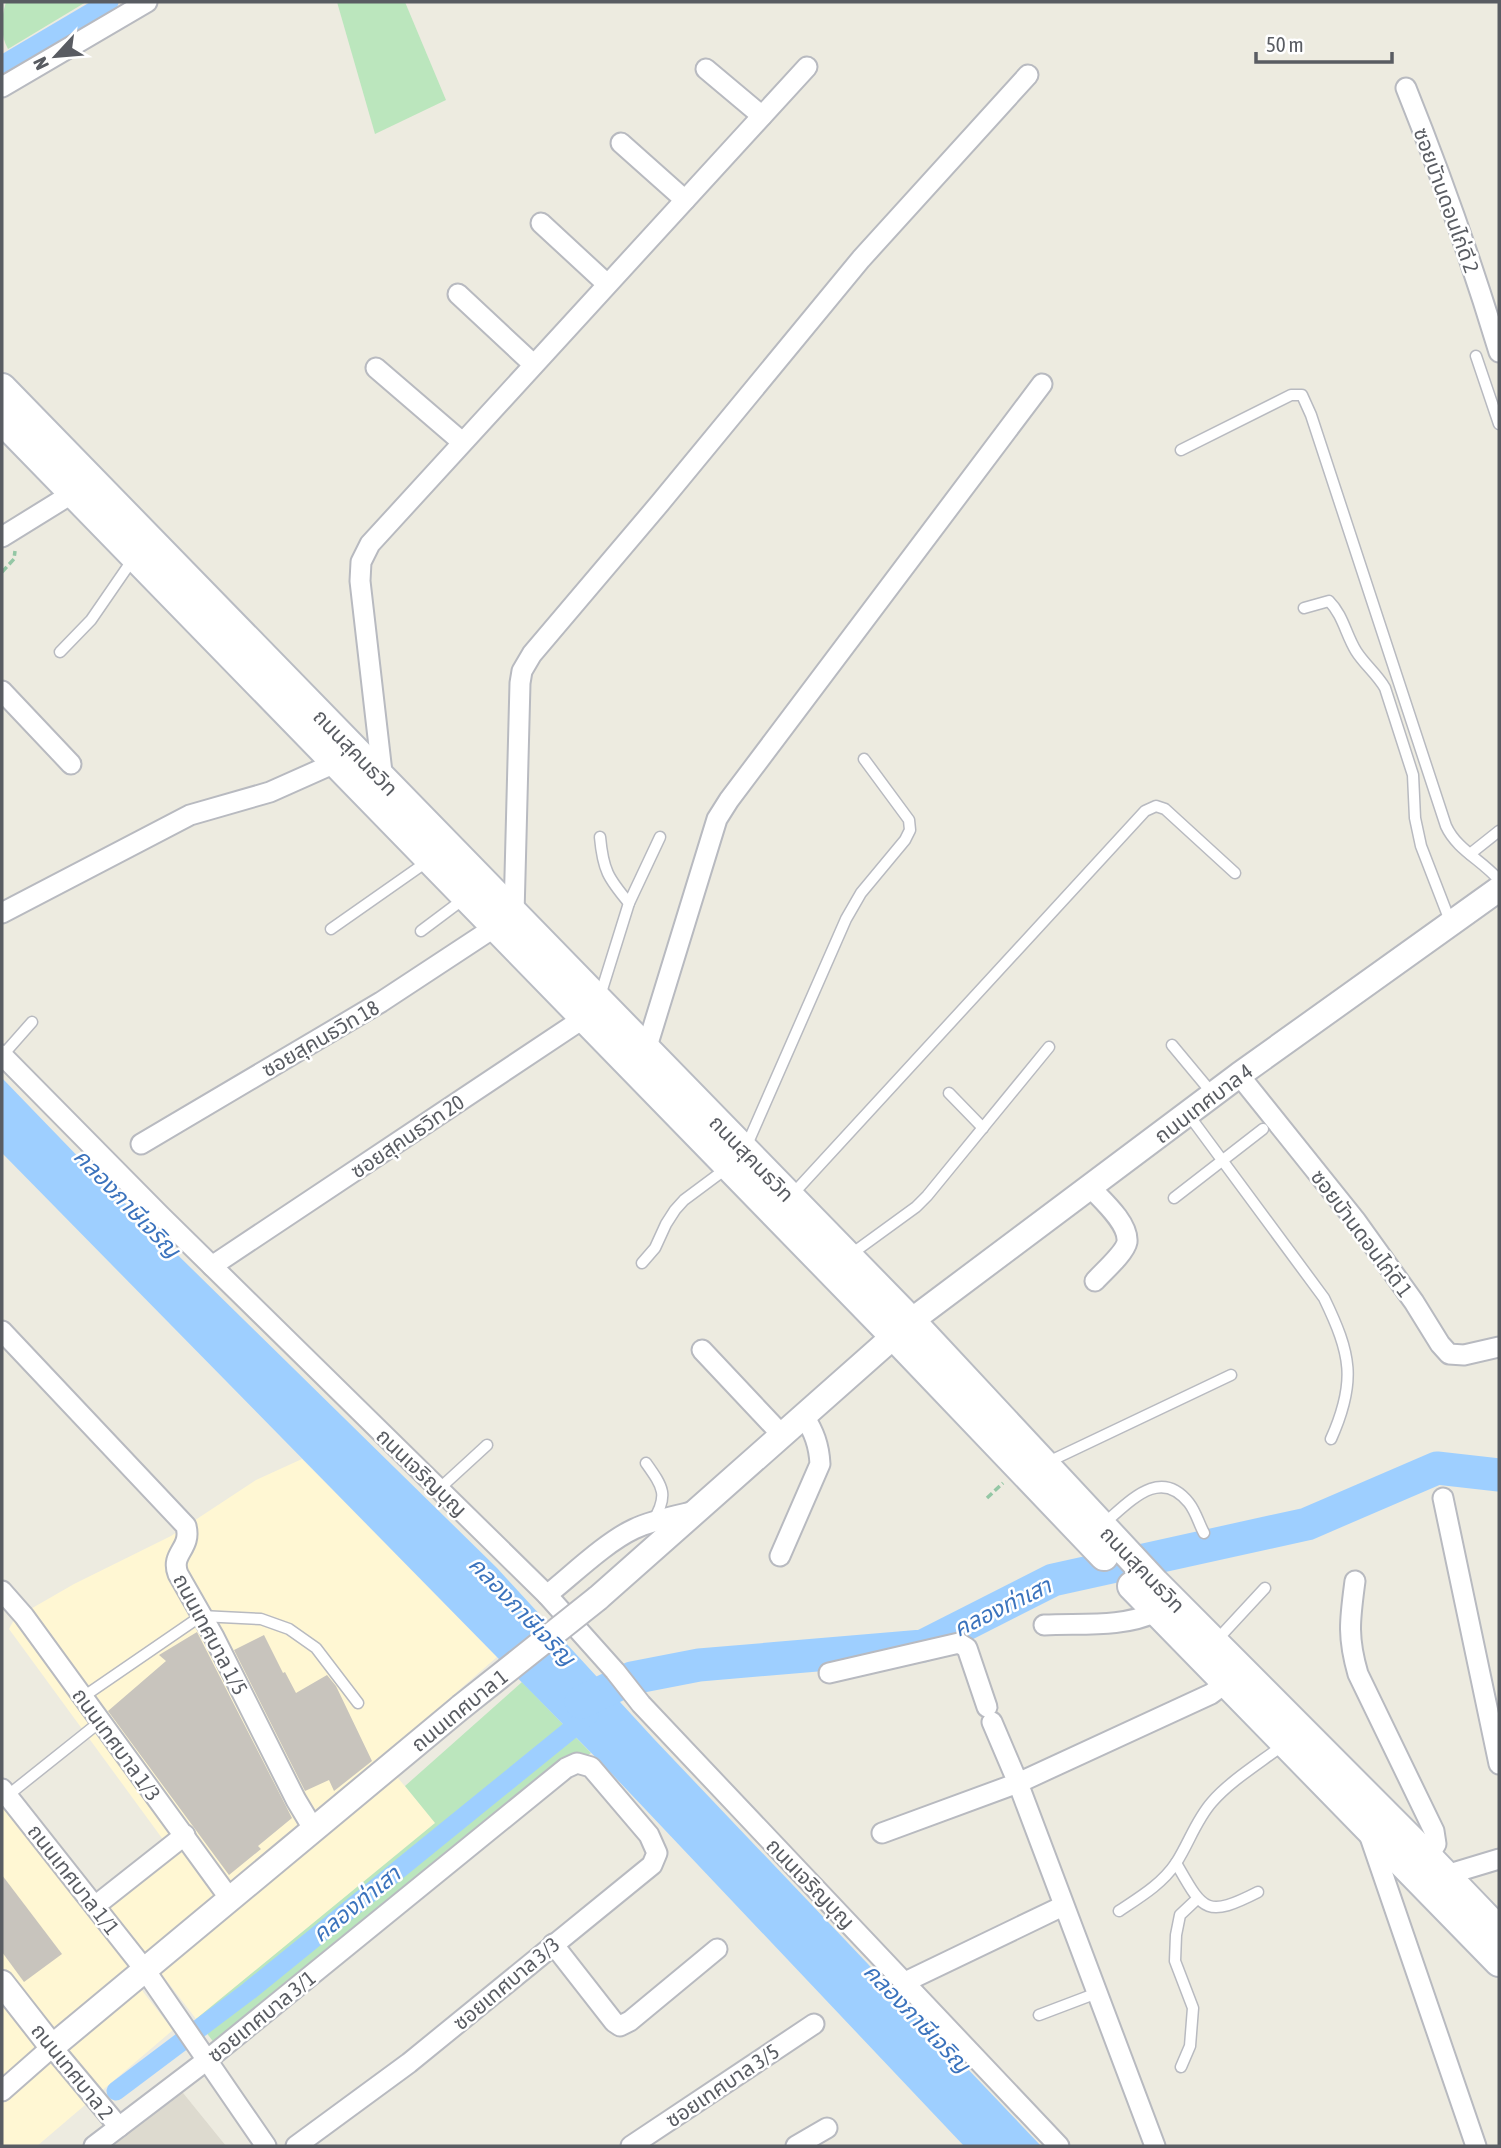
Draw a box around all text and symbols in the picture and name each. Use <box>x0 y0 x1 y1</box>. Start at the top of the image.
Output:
north arrow <box>21 21 91 91</box>
scale bar <box>1256 21 1392 65</box>
text: 50 m <box>1266 32 1304 56</box>
text: N <box>28 54 53 73</box>
street label: ซอยบัานดอนไก่ดี 2 <box>1410 124 1484 276</box>
street label: ถนนสุคนธวิท <box>307 704 403 802</box>
street label: ซอยสุคนธวิท 18 <box>257 995 384 1083</box>
street label: ถนนเทศบาล 4 <box>1149 1058 1257 1148</box>
street label: ซอยสุคนธวิท 20 <box>346 1089 469 1184</box>
street label: ถนนสุคนธวิท <box>703 1110 799 1208</box>
water label: คลองภาษีเจริญ <box>69 1143 187 1264</box>
street label: ซอยบัานดอนไก่ดี 1 <box>1306 1165 1418 1301</box>
street label: ถนนเจริญบุญ <box>370 1423 472 1522</box>
street label: ถนนสุคนธวิท <box>1094 1521 1190 1619</box>
water label: คลองภาษีเจริญ <box>464 1551 582 1672</box>
street label: ถนนเทศบาล 1/5 <box>169 1569 253 1699</box>
water label: คลองท่าเสา <box>949 1572 1056 1642</box>
street label: ถนนเทศบาล 1 <box>406 1664 512 1756</box>
street label: ถนนเทศบาล 1/3 <box>68 1683 166 1805</box>
street label: ถนนเทศบาล 1/1 <box>23 1819 125 1939</box>
street label: ถนนเจริญบุญ <box>761 1833 860 1935</box>
water label: คลองท่าเสา <box>307 1860 406 1947</box>
street label: ซอยเทศบาล 3/3 <box>448 1932 564 2034</box>
water label: คลองภาษีเจริญ <box>859 1958 977 2079</box>
street label: ซอยเทศบาล 3/1 <box>202 1965 320 2067</box>
street label: ถนนเทศบาล 2 <box>27 2018 119 2124</box>
street label: ซอยเทศบาล 3/5 <box>661 2038 783 2132</box>

